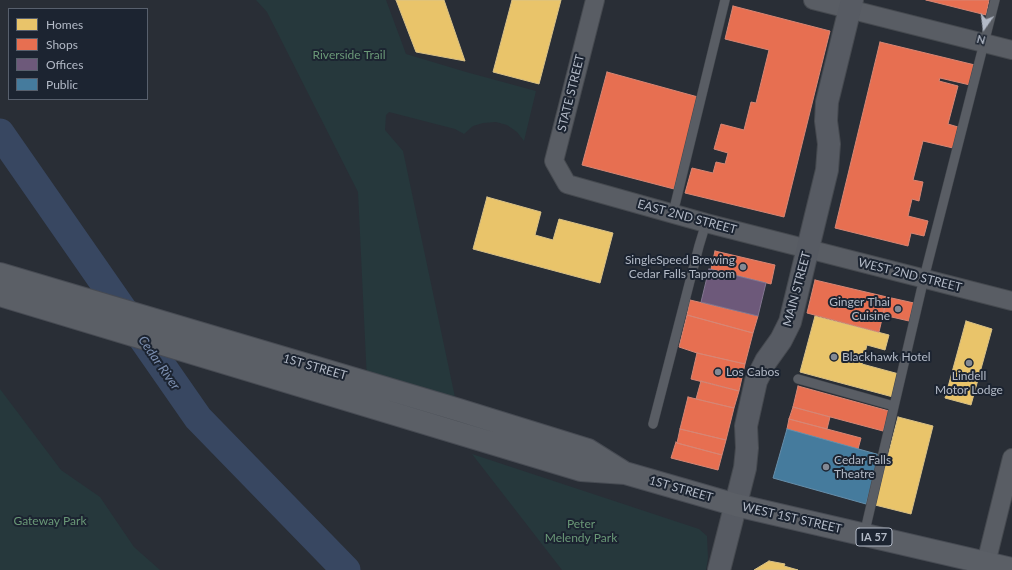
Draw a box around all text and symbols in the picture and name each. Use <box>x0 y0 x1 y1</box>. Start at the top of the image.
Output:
legend <box>8 8 148 100</box>
north arrow <box>964 8 1004 48</box>
text: Homes <box>46 17 83 32</box>
text: N <box>975 33 987 47</box>
text: Shops <box>46 37 78 52</box>
park label: Riverside Trail <box>313 48 385 62</box>
street label: STATE STREET <box>554 53 588 133</box>
text: Offices <box>46 57 83 72</box>
text: Public <box>46 77 78 92</box>
street label: EAST 2ND STREET <box>636 197 738 237</box>
street label: MAIN STREET <box>780 250 814 328</box>
place label: SingleSpeed Brewing Cedar Falls Taproom <box>625 253 735 281</box>
street label: WEST 2ND STREET <box>857 255 963 295</box>
marker: SingleSpeed Brewing Cedar Falls Taproom <box>738 262 748 272</box>
place label: Ginger Thai Cuisine <box>829 295 890 323</box>
marker: Ginger Thai Cuisine <box>893 304 903 314</box>
water label: Cedar River <box>135 333 183 393</box>
place label: Blackhawk Hotel <box>842 350 931 364</box>
street label: 1ST STREET <box>281 351 349 383</box>
marker: Blackhawk Hotel <box>829 352 839 362</box>
marker: Lindell Motor Lodge <box>964 358 974 368</box>
place label: Los Cabos <box>726 365 779 379</box>
marker: Los Cabos <box>713 367 723 377</box>
place label: Lindell Motor Lodge <box>935 369 1003 397</box>
place label: Cedar Falls Theatre <box>834 453 891 481</box>
marker: Cedar Falls Theatre <box>821 462 831 472</box>
street label: 1ST STREET <box>647 473 715 505</box>
street label: WEST 1ST STREET <box>741 500 843 536</box>
park label: Gateway Park <box>13 514 87 528</box>
park label: Peter Melendy Park <box>545 517 617 545</box>
road number: IA 57 <box>856 528 892 546</box>

